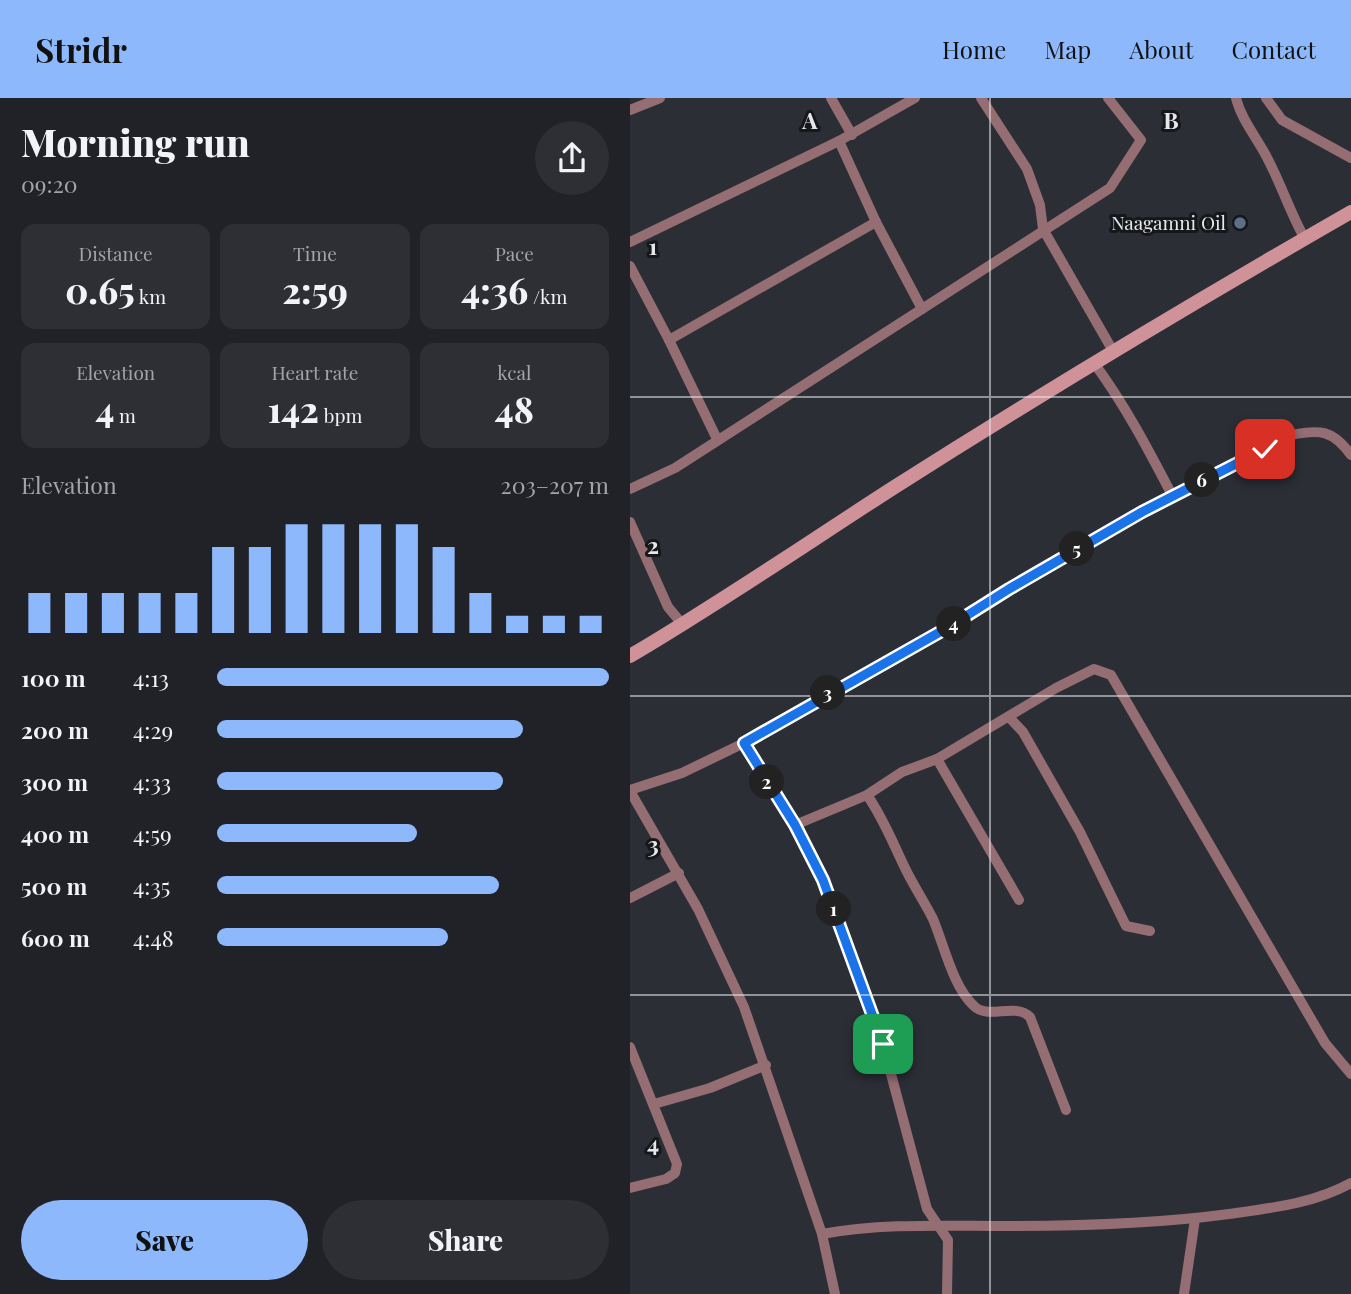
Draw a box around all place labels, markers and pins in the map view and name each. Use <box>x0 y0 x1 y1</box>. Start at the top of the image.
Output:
place label: Naagamni Oil <box>1111 209 1227 235</box>
marker: Naagamni Oil <box>1232 215 1248 231</box>
pin <box>1235 419 1295 479</box>
pin: 6 <box>1184 462 1220 498</box>
pin: 5 <box>1060 532 1094 566</box>
pin: 4 <box>936 606 972 642</box>
pin: 3 <box>810 676 846 710</box>
pin: 2 <box>750 764 784 800</box>
pin: 1 <box>816 892 852 926</box>
pin <box>853 1014 913 1074</box>

